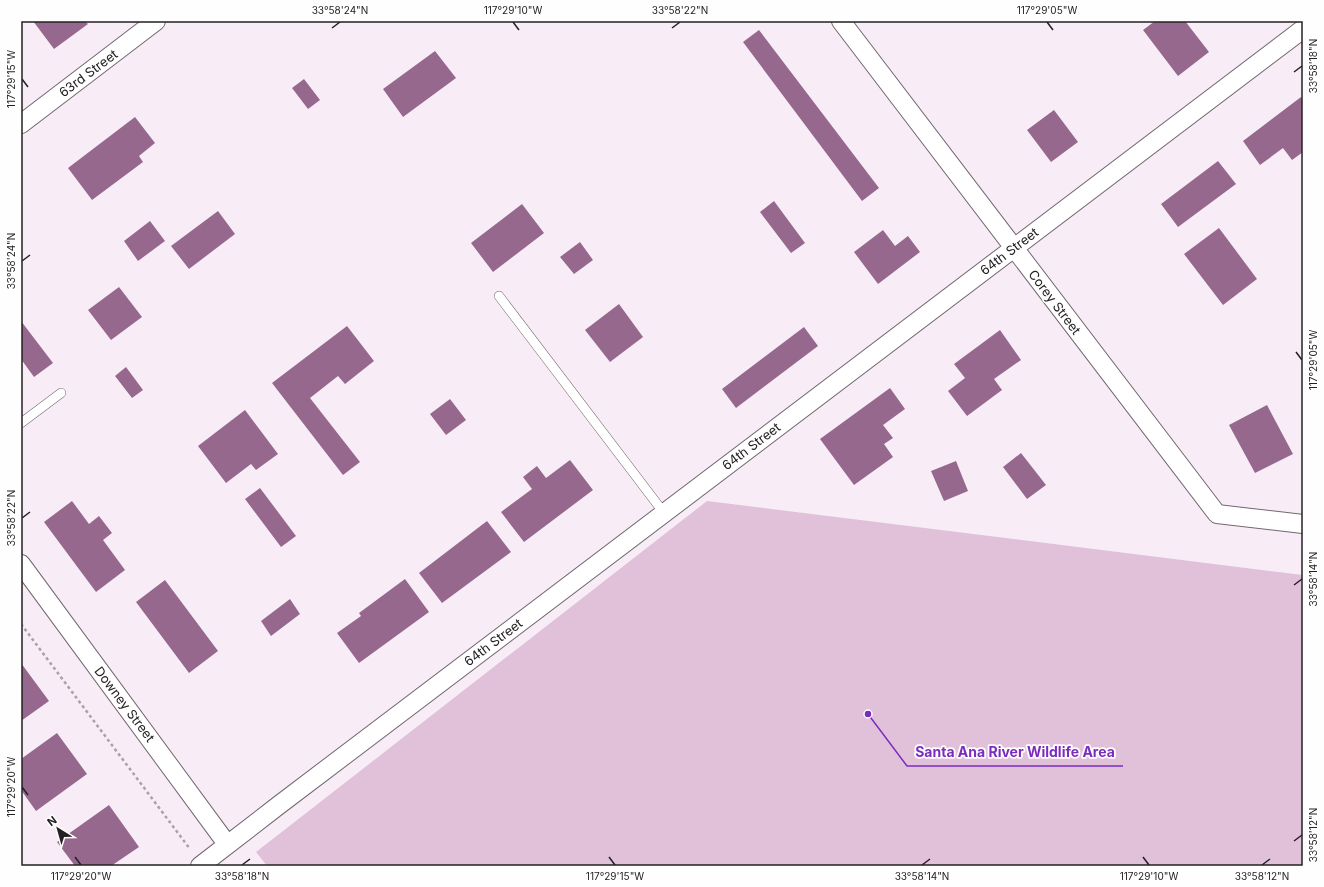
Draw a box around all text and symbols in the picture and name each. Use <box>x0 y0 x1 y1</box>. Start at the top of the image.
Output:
text: 33°58'24"N <box>312 4 368 16</box>
text: 117°29'10"W <box>484 4 542 16</box>
text: 33°58'22"N <box>652 4 708 16</box>
text: 117°29'05"W <box>1017 4 1077 16</box>
text: 33°58'18"N <box>1307 39 1319 93</box>
street label: 63rd Street <box>56 46 120 100</box>
text: 117°29'15"W <box>5 50 17 108</box>
street label: 64th Street <box>977 224 1041 278</box>
text: 33°58'24"N <box>5 233 17 289</box>
street label: Corey Street <box>1025 266 1085 338</box>
text: 117°29'05"W <box>1307 330 1319 390</box>
street label: 64th Street <box>719 419 783 473</box>
text: 33°58'22"N <box>5 490 17 546</box>
text: 33°58'14"N <box>1307 552 1319 606</box>
street label: 64th Street <box>461 615 525 669</box>
street label: Downey Street <box>91 663 159 745</box>
callout: Santa Ana River Wildlife Area <box>907 740 1123 766</box>
text: Santa Ana River Wildlife Area <box>915 743 1115 760</box>
text: 117°29'20"W <box>5 757 17 817</box>
text: 33°58'12"N <box>1307 808 1319 862</box>
north arrow <box>38 809 78 849</box>
text: N <box>44 813 60 829</box>
text: 117°29'20"W <box>51 870 111 882</box>
text: 33°58'18"N <box>215 870 269 882</box>
text: 117°29'15"W <box>586 870 644 882</box>
text: 33°58'14"N <box>895 870 949 882</box>
text: 117°29'10"W <box>1120 870 1178 882</box>
text: 33°58'12"N <box>1235 870 1289 882</box>

